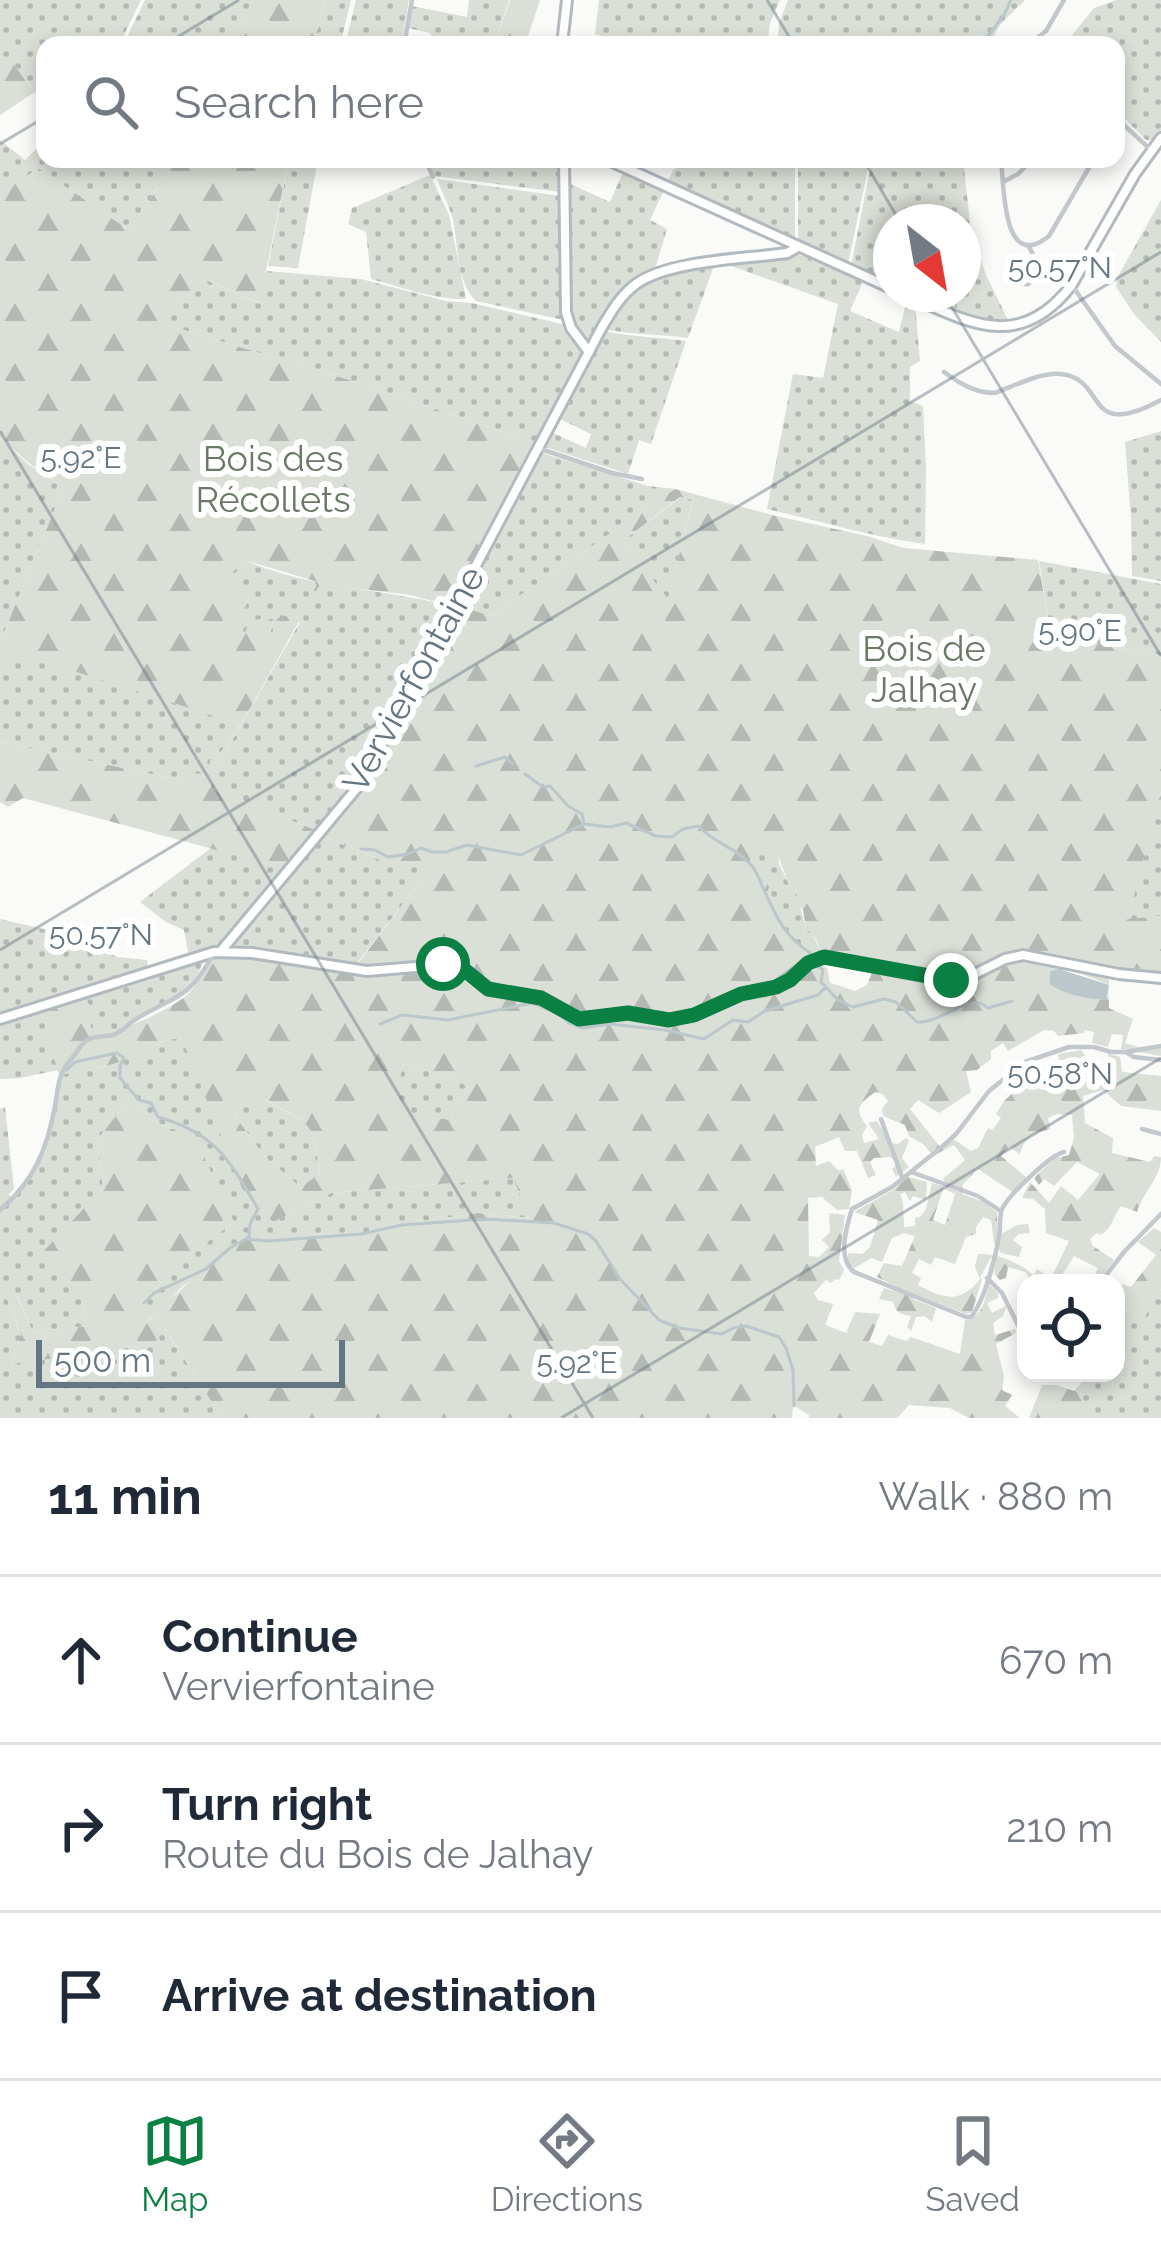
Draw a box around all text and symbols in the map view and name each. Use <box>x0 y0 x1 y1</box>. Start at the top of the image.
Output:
search box <box>36 36 1125 168</box>
icon: search <box>78 69 144 135</box>
text: Search here <box>174 76 424 129</box>
north arrow <box>873 204 981 312</box>
text: 50.57°N <box>1008 250 1112 285</box>
park label: Bois des Récollets <box>195 437 351 520</box>
text: 5.92°E <box>40 440 122 475</box>
street label: Vervierfontaine <box>334 559 492 799</box>
text: 5.90°E <box>1038 613 1122 648</box>
park label: Bois de Jalhay <box>862 627 986 710</box>
text: 50.57°N <box>49 917 153 952</box>
route start <box>416 937 470 991</box>
route end <box>924 953 978 1007</box>
text: 50.58°N <box>1007 1056 1113 1091</box>
map controls <box>1017 1274 1125 1382</box>
button: locate <box>1017 1274 1125 1382</box>
scale bar <box>36 1334 345 1387</box>
text: 500 m <box>54 1341 151 1380</box>
text: 5.92°E <box>536 1345 618 1380</box>
text: 11 min <box>48 1466 202 1526</box>
text: Walk · 880 m <box>879 1473 1113 1519</box>
text: Continue <box>162 1610 358 1663</box>
icon: ahead <box>48 1627 114 1693</box>
text: 670 m <box>999 1637 1113 1683</box>
text: Vervierfontaine <box>162 1663 435 1709</box>
text: Turn right <box>162 1778 372 1831</box>
icon: right <box>48 1795 114 1861</box>
text: 210 m <box>1006 1805 1113 1851</box>
text: Route du Bois de Jalhay <box>162 1831 593 1877</box>
icon: arrive <box>48 1963 114 2029</box>
text: Arrive at destination <box>162 1969 597 2022</box>
tab: Map <box>141 2108 208 2219</box>
tab: Directions <box>491 2108 643 2219</box>
tab: Saved <box>925 2108 1020 2219</box>

